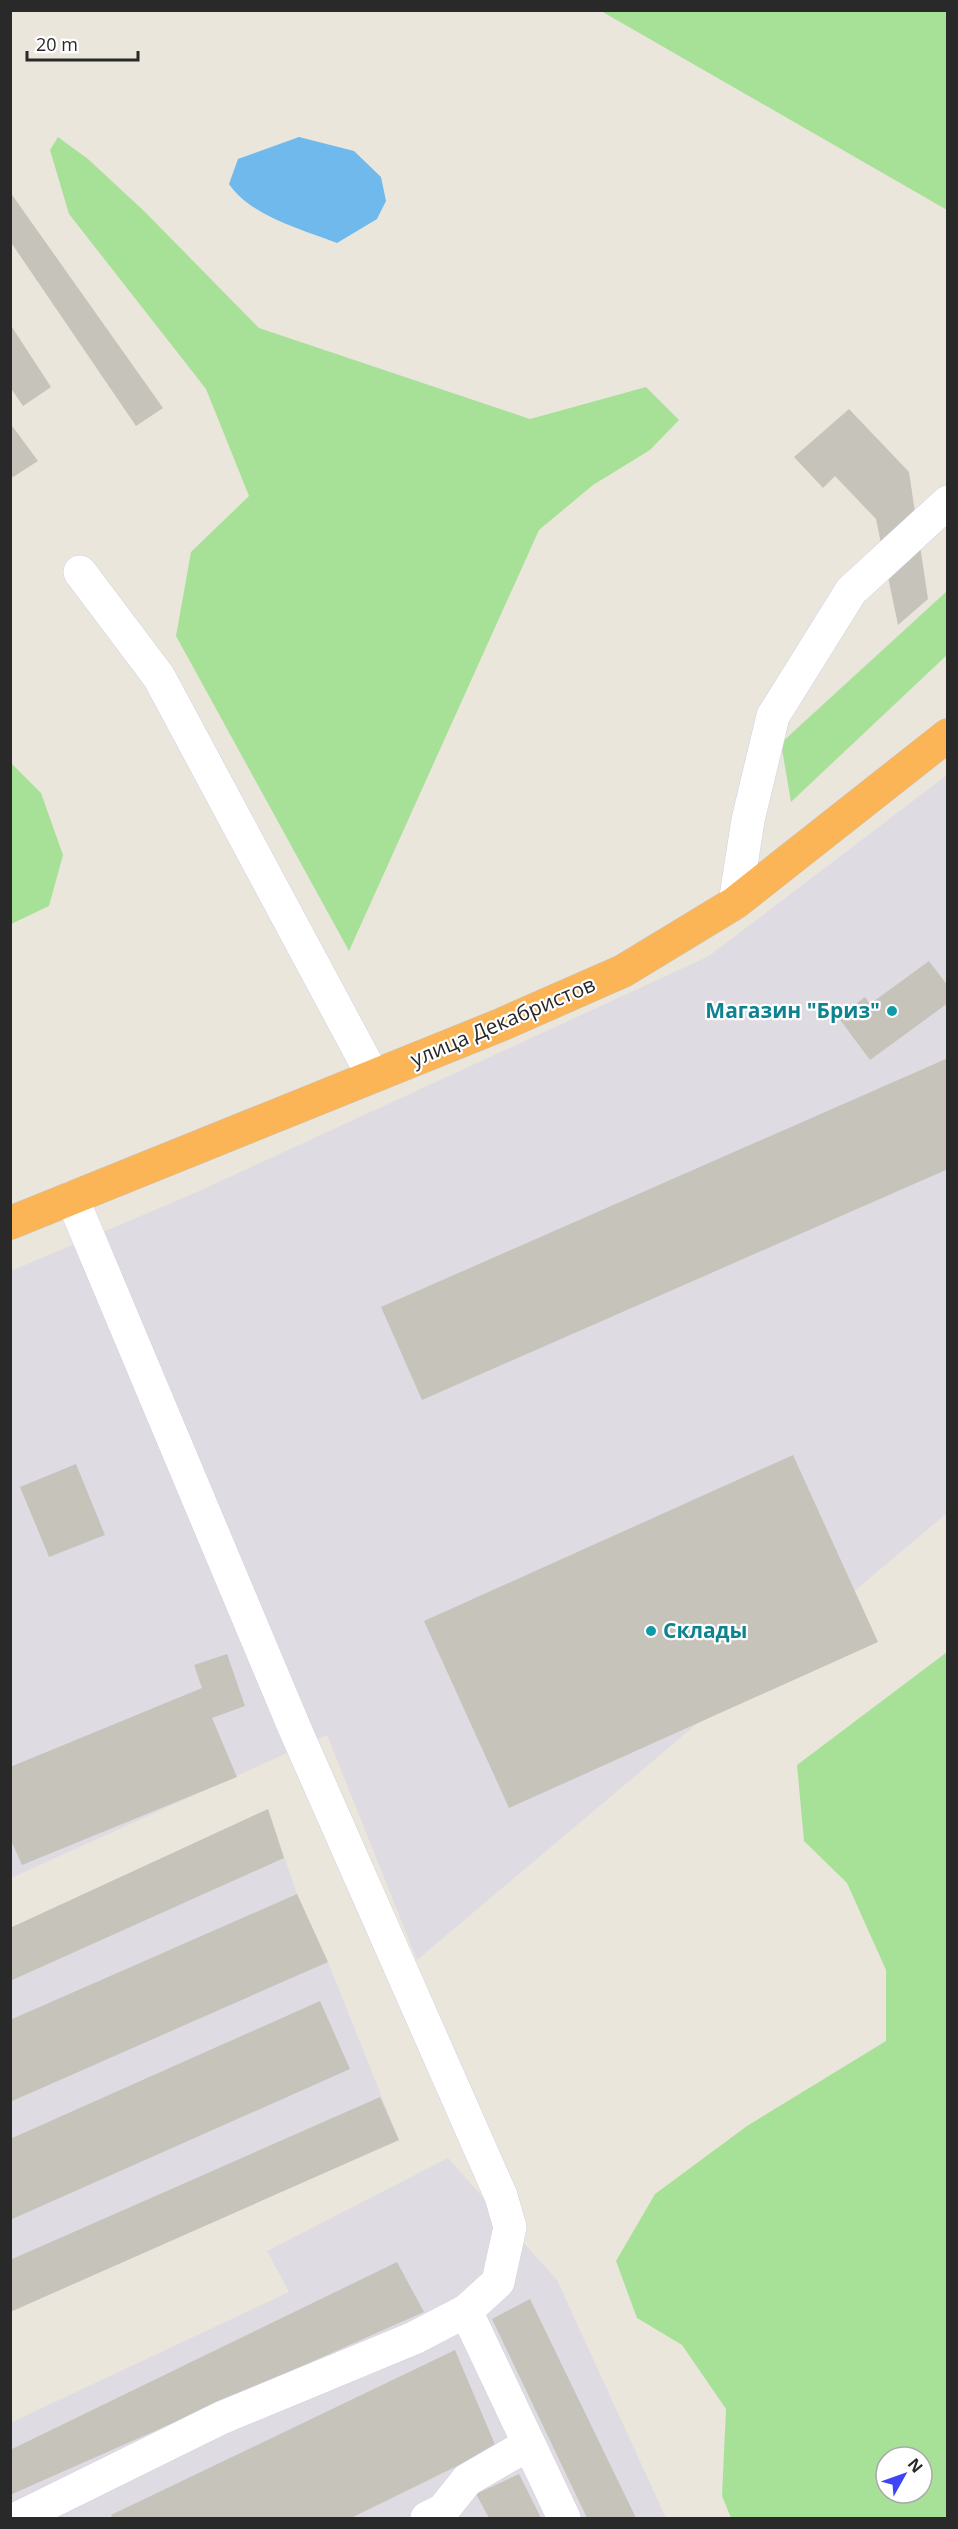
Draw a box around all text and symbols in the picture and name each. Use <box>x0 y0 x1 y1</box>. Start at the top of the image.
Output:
scale bar <box>27 24 138 62</box>
text: 20 m <box>36 32 78 56</box>
street label: улица Декабристов <box>406 969 599 1073</box>
place label: Магазин "Бриз" <box>705 996 880 1024</box>
marker: Магазин "Бриз" <box>885 1004 899 1018</box>
place label: Склады <box>663 1616 747 1644</box>
marker: Склады <box>644 1624 658 1638</box>
north arrow <box>874 2445 934 2505</box>
text: N <box>903 2453 928 2477</box>

